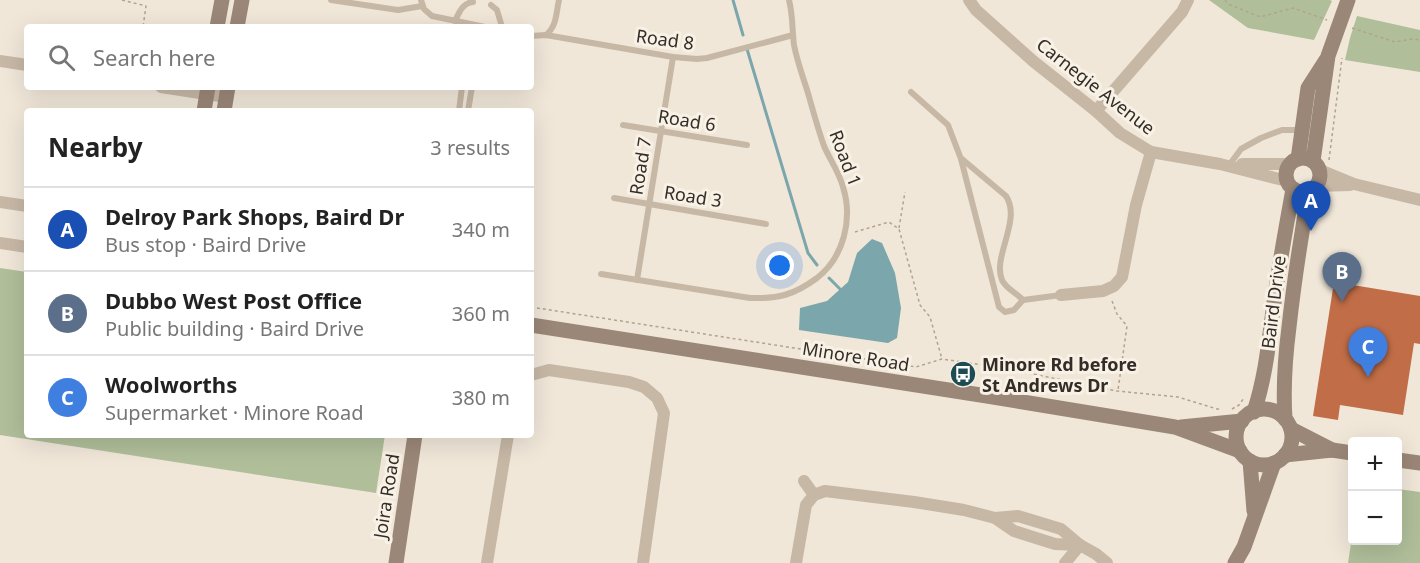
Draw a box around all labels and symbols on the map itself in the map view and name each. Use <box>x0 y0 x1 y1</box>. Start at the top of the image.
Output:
street label: Road 8 <box>634 23 696 55</box>
street label: Carnegie Avenue <box>1032 32 1160 140</box>
street label: Road 6 <box>656 104 718 136</box>
street label: Road 1 <box>824 127 868 189</box>
street label: Road 7 <box>624 135 656 197</box>
street label: Road 3 <box>662 180 724 212</box>
pin: A <box>1292 182 1330 231</box>
your location <box>765 251 794 280</box>
pin: B <box>1322 252 1362 302</box>
street label: Baird Drive <box>1255 254 1291 350</box>
pin: C <box>1348 328 1388 377</box>
street label: Minore Road <box>801 336 911 376</box>
place label: Minore Rd before St Andrews Dr <box>982 352 1137 397</box>
bus stop icon: Minore Rd before St Andrews Dr <box>948 359 978 389</box>
street label: Joira Road <box>367 452 405 542</box>

